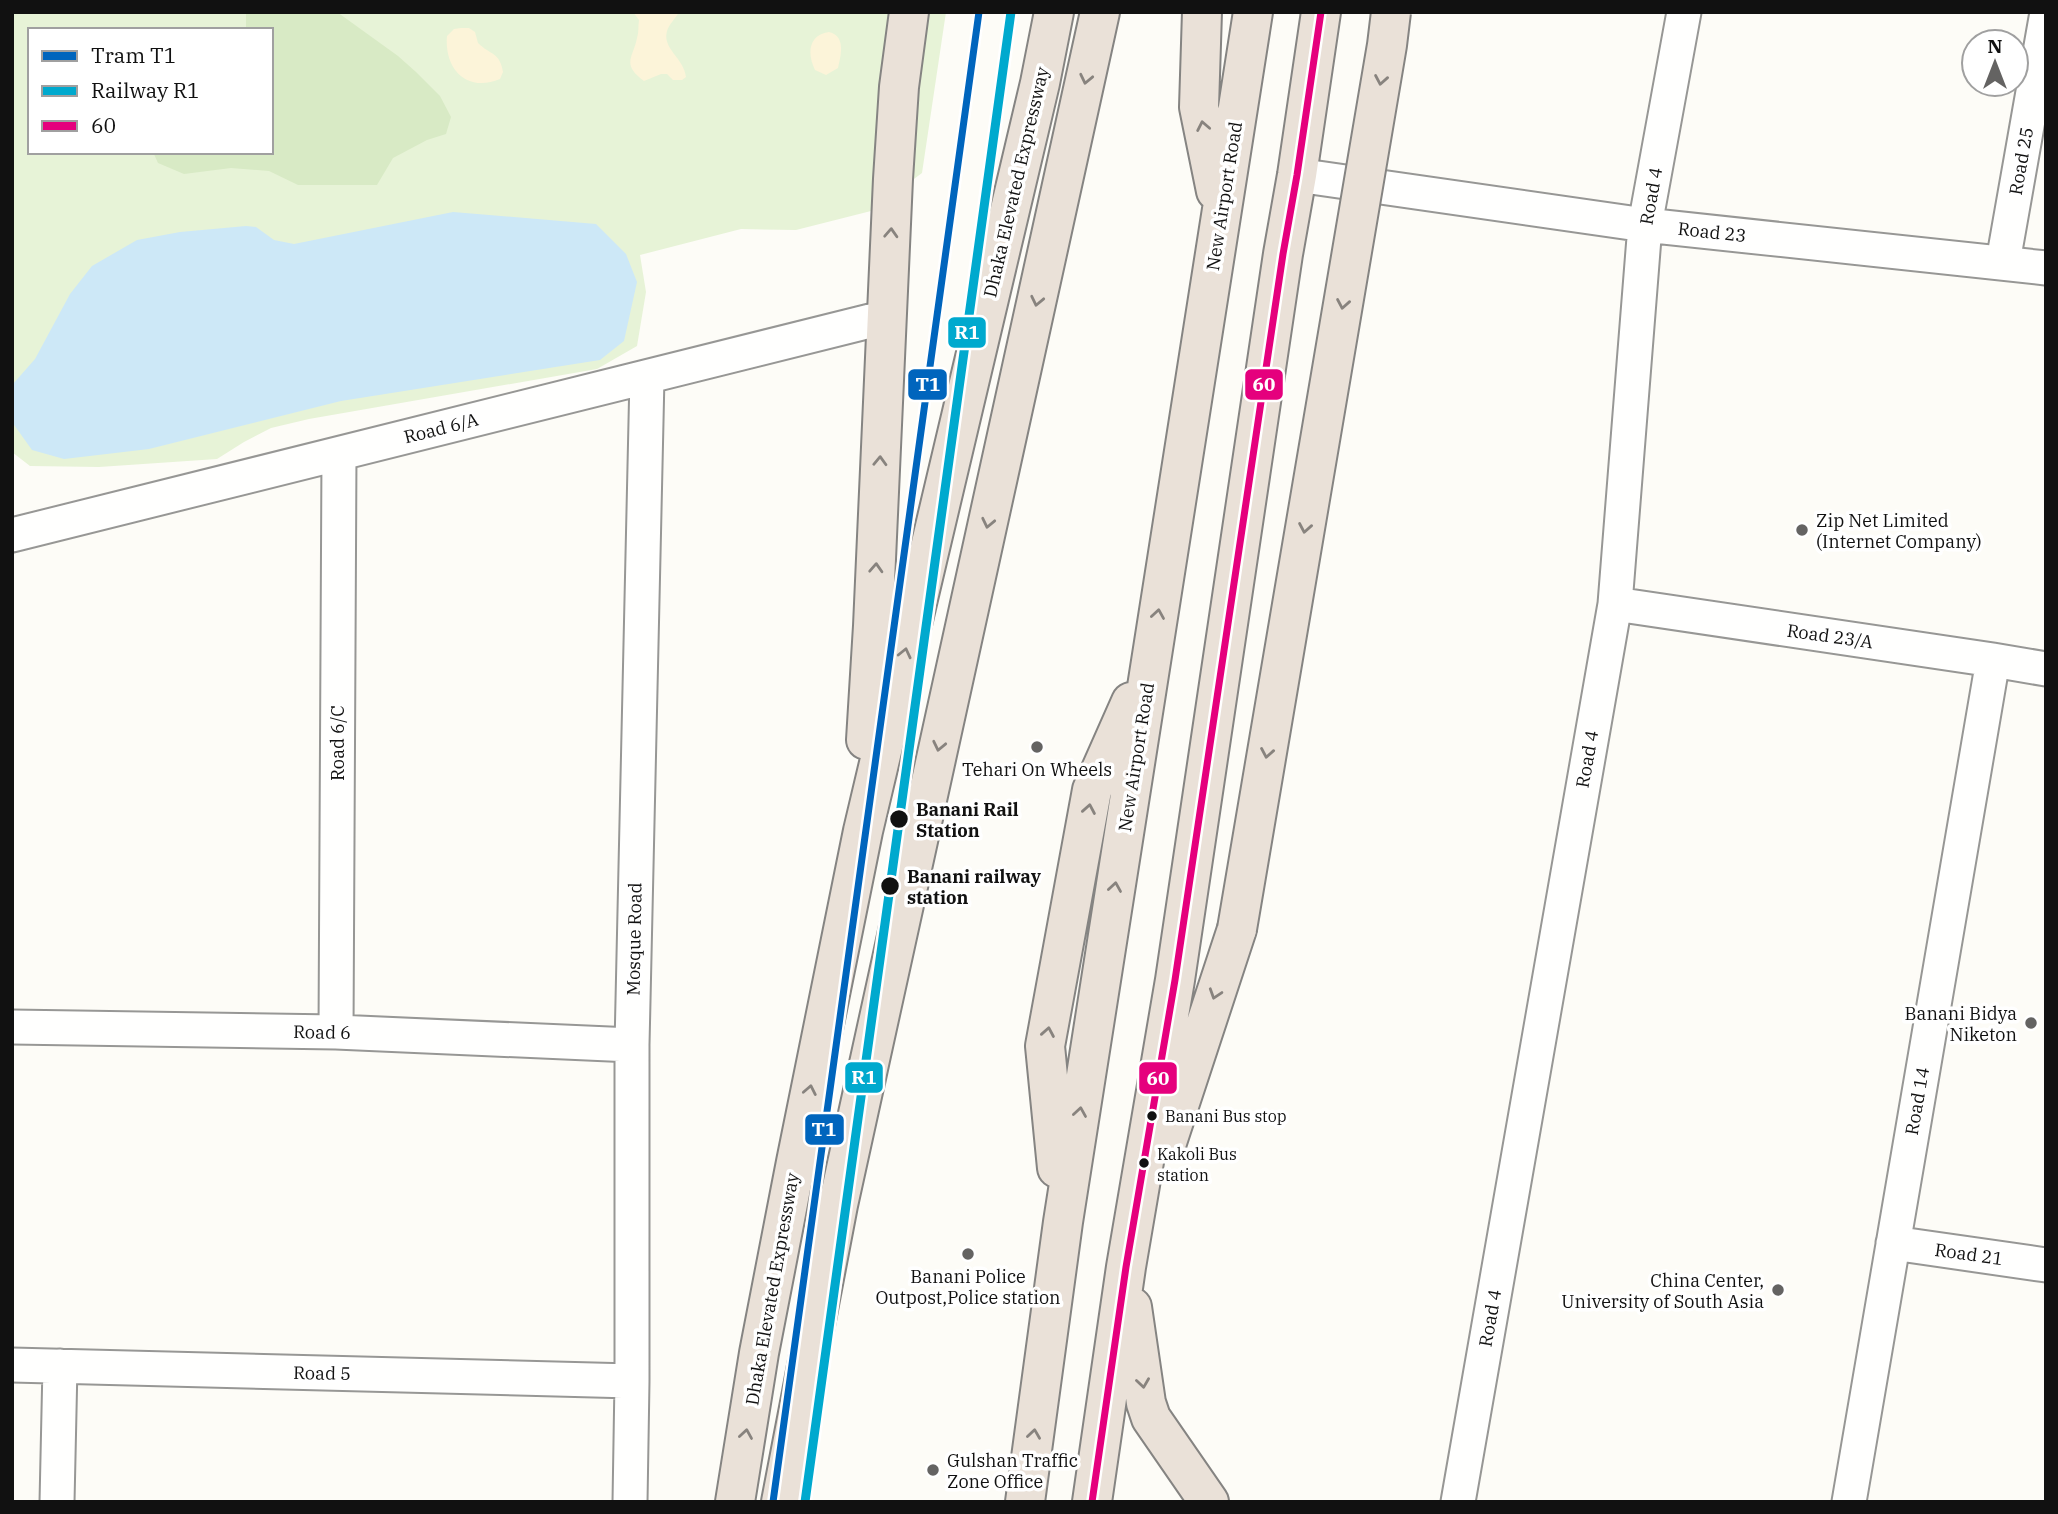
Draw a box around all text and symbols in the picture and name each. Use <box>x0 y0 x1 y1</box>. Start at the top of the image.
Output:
legend <box>28 28 273 154</box>
north arrow <box>1960 28 2030 98</box>
text: N <box>1987 34 2003 58</box>
text: Tram T1 <box>91 41 176 69</box>
street label: Dhaka Elevated Expressway <box>978 64 1054 300</box>
one-way arrow <box>1079 73 1094 85</box>
one-way arrow <box>1374 74 1389 86</box>
text: Railway R1 <box>91 76 200 104</box>
text: 60 <box>91 111 116 139</box>
one-way arrow <box>1196 120 1211 132</box>
street label: New Airport Road <box>1201 120 1247 272</box>
street label: Road 25 <box>2004 125 2038 197</box>
street label: Road 4 <box>1635 165 1667 227</box>
street label: Road 23 <box>1677 217 1747 247</box>
one-way arrow <box>883 227 898 238</box>
one-way arrow <box>1031 295 1045 307</box>
one-way arrow <box>1336 298 1351 310</box>
line badge: R1 <box>947 316 987 349</box>
text: R1 <box>954 320 980 344</box>
line badge: T1 <box>907 368 948 401</box>
line badge: 60 <box>1244 368 1284 401</box>
text: T1 <box>916 372 940 396</box>
text: 60 <box>1253 372 1275 396</box>
street label: Road 6/A <box>401 407 481 448</box>
one-way arrow <box>873 455 888 466</box>
place label: Zip Net Limited (Internet Company) <box>1816 509 1982 553</box>
one-way arrow <box>982 517 996 529</box>
one-way arrow <box>1298 522 1313 534</box>
marker: Zip Net Limited (Internet Company) <box>1794 522 1810 538</box>
one-way arrow <box>868 562 883 573</box>
one-way arrow <box>1150 608 1165 620</box>
street label: Road 23/A <box>1785 619 1875 654</box>
one-way arrow <box>897 647 911 659</box>
street label: New Airport Road <box>1113 681 1159 833</box>
street label: Road 6/C <box>326 705 349 781</box>
street label: Road 4 <box>1571 728 1603 790</box>
marker: Tehari On Wheels <box>1029 739 1045 755</box>
one-way arrow <box>933 740 948 752</box>
one-way arrow <box>1260 747 1275 759</box>
place label: Tehari On Wheels <box>962 758 1112 781</box>
place label: Banani Rail Station <box>916 798 1019 842</box>
one-way arrow <box>1081 803 1096 815</box>
marker: Banani Rail Station <box>888 808 910 830</box>
place label: Banani railway station <box>907 865 1042 909</box>
marker: Banani railway station <box>879 875 901 897</box>
one-way arrow <box>1107 881 1122 893</box>
street label: Mosque Road <box>622 882 646 996</box>
one-way arrow <box>1209 988 1224 1000</box>
place label: Banani Bidya Niketon <box>1905 1002 2017 1046</box>
marker: Banani Bidya Niketon <box>2023 1015 2039 1031</box>
street label: Road 6 <box>293 1020 351 1044</box>
one-way arrow <box>1039 1026 1054 1038</box>
line badge: R1 <box>844 1061 884 1094</box>
line badge: 60 <box>1138 1061 1178 1095</box>
text: R1 <box>851 1065 877 1089</box>
street label: Road 14 <box>1900 1065 1934 1137</box>
text: 60 <box>1147 1066 1169 1090</box>
one-way arrow <box>802 1084 817 1096</box>
one-way arrow <box>1072 1106 1087 1118</box>
place label: Banani Bus stop <box>1165 1106 1287 1126</box>
marker: Banani Bus stop <box>1145 1109 1159 1123</box>
line badge: T1 <box>804 1113 845 1146</box>
text: T1 <box>812 1117 836 1141</box>
place label: Kakoli Bus station <box>1157 1144 1237 1185</box>
marker: Kakoli Bus station <box>1137 1156 1151 1170</box>
street label: Dhaka Elevated Expressway <box>740 1170 804 1407</box>
street label: Road 21 <box>1933 1238 2005 1270</box>
marker: Banani Police Outpost,Police station <box>960 1246 976 1262</box>
place label: Banani Police Outpost,Police station <box>875 1265 1061 1309</box>
place label: China Center, University of South Asia <box>1561 1269 1764 1313</box>
marker: China Center, University of South Asia <box>1770 1282 1786 1298</box>
street label: Road 4 <box>1474 1287 1506 1349</box>
street label: Road 5 <box>293 1361 351 1385</box>
one-way arrow <box>1135 1377 1150 1389</box>
one-way arrow <box>1026 1428 1041 1440</box>
one-way arrow <box>738 1429 753 1440</box>
place label: Gulshan Traffic Zone Office <box>947 1449 1078 1493</box>
marker: Gulshan Traffic Zone Office <box>925 1462 941 1478</box>

